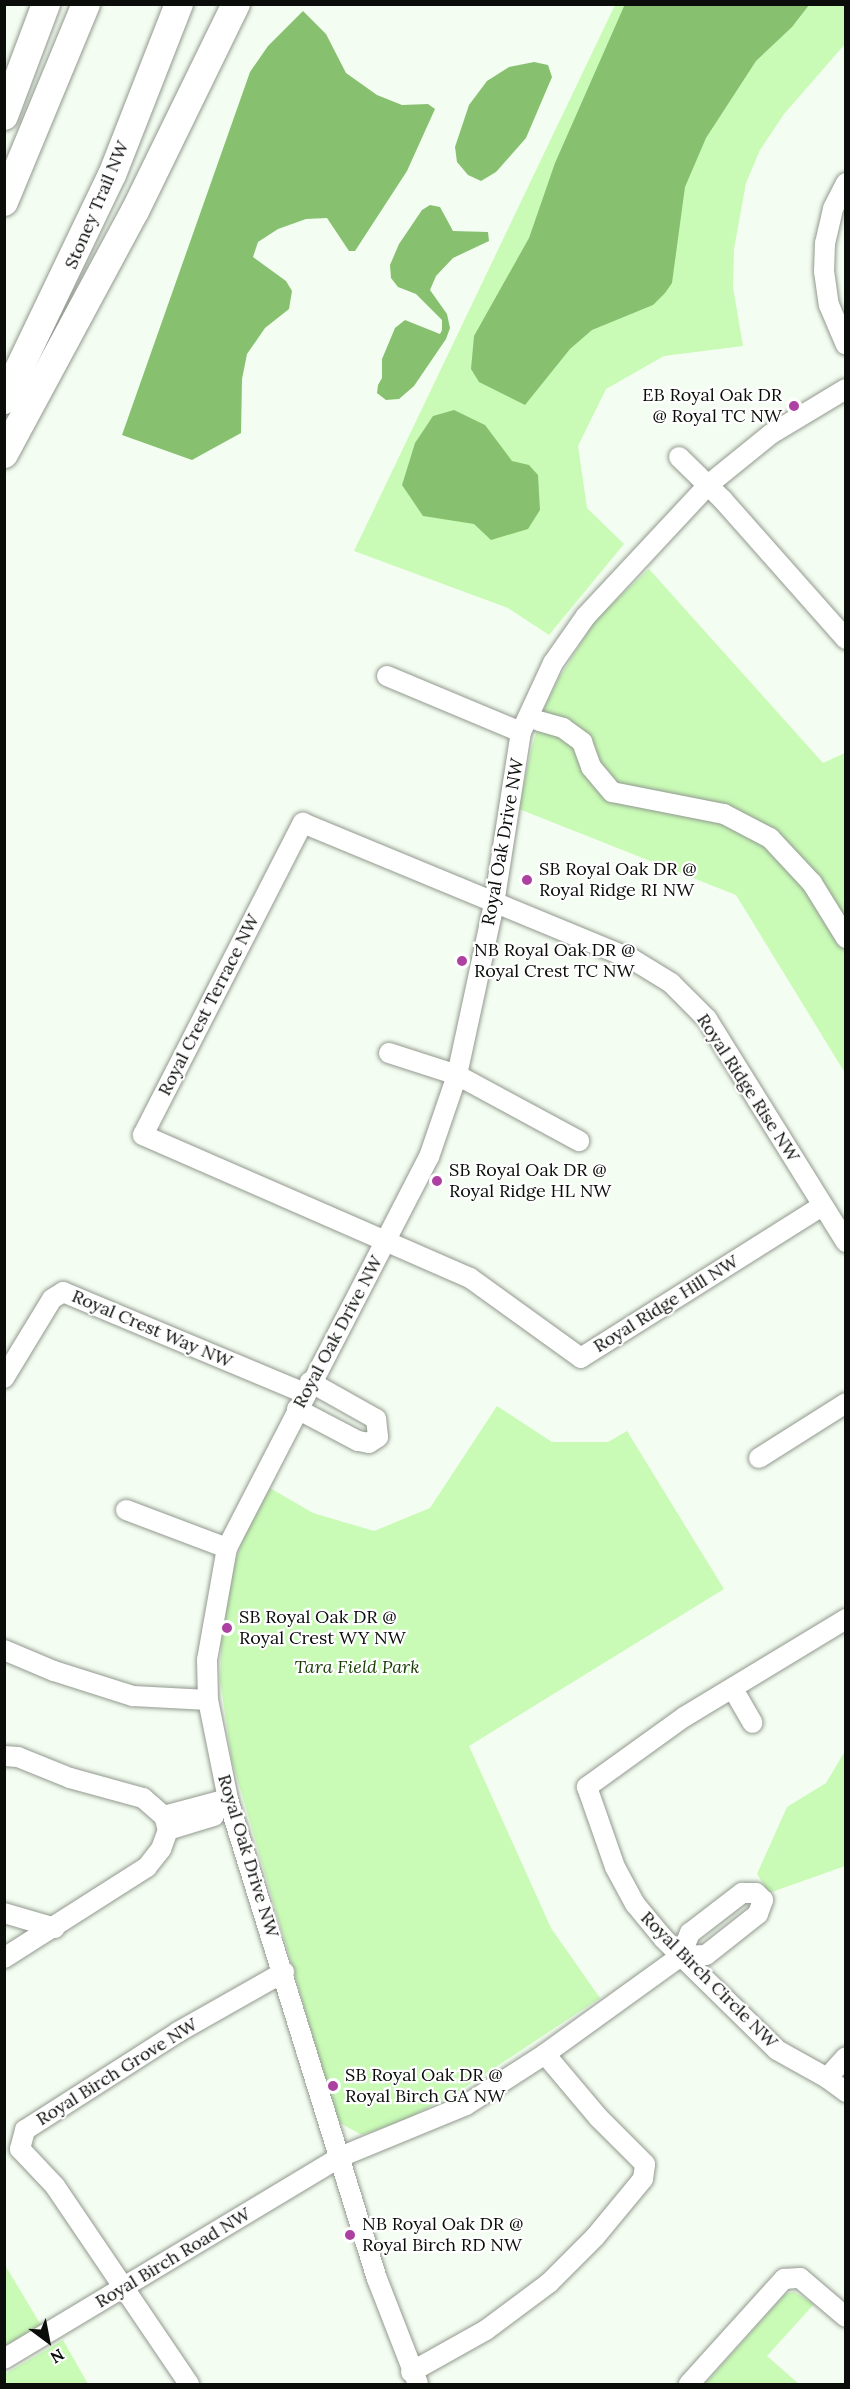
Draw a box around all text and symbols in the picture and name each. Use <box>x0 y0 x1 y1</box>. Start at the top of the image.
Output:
street label: Stoney Trail NW <box>60 138 134 272</box>
place label: EB Royal Oak DR @ Royal TC NW <box>642 385 782 428</box>
marker: EB Royal Oak DR @ Royal TC NW <box>787 399 801 413</box>
street label: Royal Oak Drive NW <box>478 757 528 927</box>
place label: SB Royal Oak DR @ Royal Ridge RI NW <box>539 859 697 902</box>
marker: SB Royal Oak DR @ Royal Ridge RI NW <box>520 873 534 887</box>
street label: Royal Crest Terrace NW <box>154 911 264 1099</box>
place label: NB Royal Oak DR @ Royal Crest TC NW <box>474 940 635 982</box>
marker: NB Royal Oak DR @ Royal Crest TC NW <box>455 954 469 968</box>
street label: Royal Ridge Rise NW <box>692 1010 804 1166</box>
place label: SB Royal Oak DR @ Royal Ridge HL NW <box>449 1160 611 1202</box>
marker: SB Royal Oak DR @ Royal Ridge HL NW <box>430 1174 444 1188</box>
street label: Royal Ridge Hill NW <box>590 1251 742 1357</box>
street label: Royal Oak Drive NW <box>289 1252 387 1412</box>
street label: Royal Crest Way NW <box>69 1285 235 1373</box>
place label: SB Royal Oak DR @ Royal Crest WY NW <box>239 1607 406 1650</box>
marker: SB Royal Oak DR @ Royal Crest WY NW <box>220 1621 234 1635</box>
park label: Tara Field Park <box>295 1656 419 1678</box>
street label: Royal Oak Drive NW <box>213 1772 283 1940</box>
street label: Royal Birch Circle NW <box>636 1907 782 2053</box>
street label: Royal Birch Grove NW <box>33 2014 201 2130</box>
place label: SB Royal Oak DR @ Royal Birch GA NW <box>345 2065 505 2108</box>
marker: SB Royal Oak DR @ Royal Birch GA NW <box>326 2079 340 2093</box>
street label: Royal Birch Road NW <box>92 2203 254 2313</box>
place label: NB Royal Oak DR @ Royal Birch RD NW <box>362 2214 523 2256</box>
marker: NB Royal Oak DR @ Royal Birch RD NW <box>343 2228 357 2242</box>
north arrow <box>18 2311 78 2371</box>
text: N <box>47 2345 68 2368</box>

